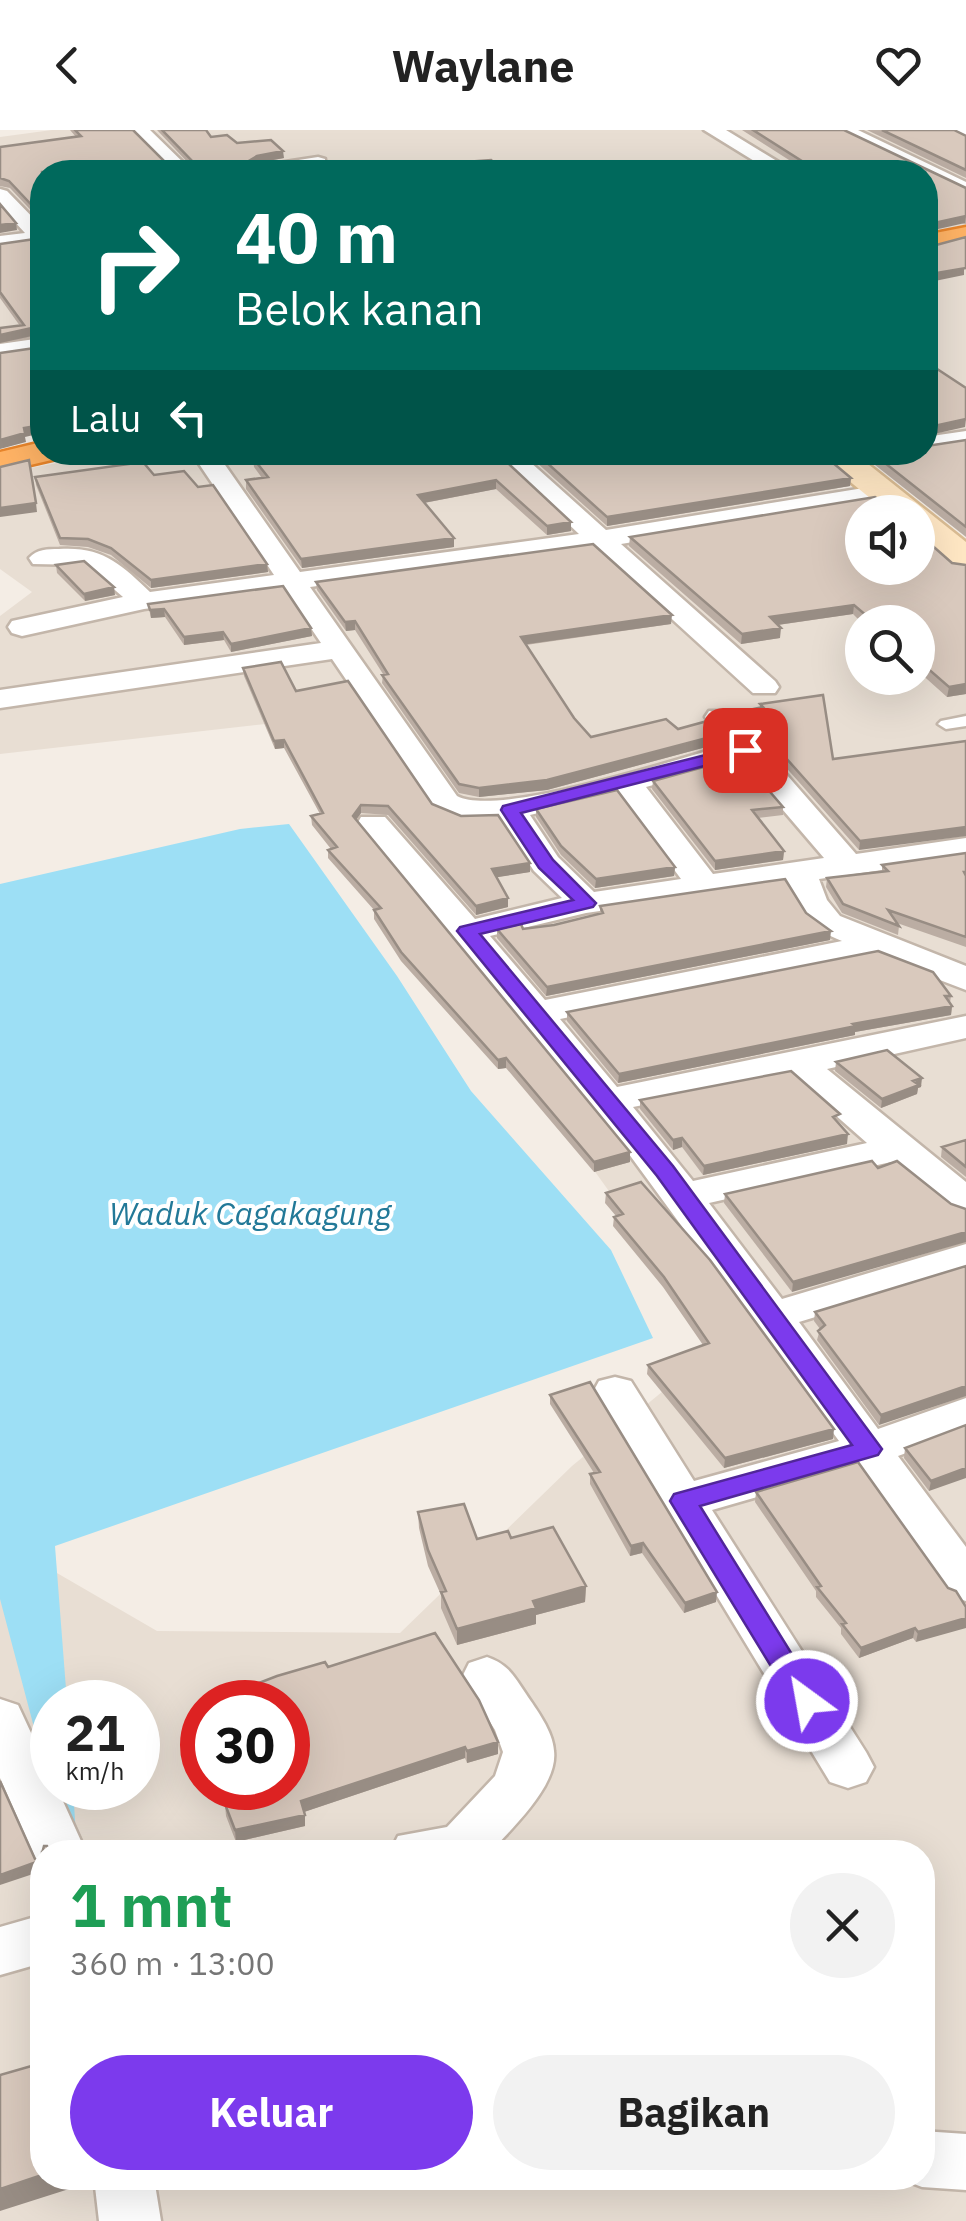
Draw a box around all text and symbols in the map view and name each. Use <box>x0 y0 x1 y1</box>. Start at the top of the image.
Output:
text: Waylane <box>391 36 575 94</box>
icon: back <box>40 38 95 93</box>
icon: heart <box>871 38 926 93</box>
text: 40 m <box>235 191 398 282</box>
icon: right <box>70 200 200 330</box>
text: Belok kanan <box>235 279 484 337</box>
icon: left <box>161 390 216 445</box>
text: Lalu <box>70 393 141 442</box>
map controls <box>845 495 935 695</box>
button: sound <box>845 495 935 585</box>
button: search <box>845 605 935 695</box>
pin <box>703 708 788 793</box>
icon: arrive <box>718 723 773 778</box>
water label: Waduk Cagakagung <box>109 1192 393 1234</box>
position arrow <box>755 1649 859 1753</box>
speed limit sign: 30 <box>180 1680 310 1810</box>
text: 21 <box>65 1700 125 1765</box>
text: km/h <box>66 1754 124 1787</box>
text: 1 mnt <box>70 1865 233 1944</box>
button: close <box>790 1873 895 1978</box>
text: 360 m · 13:00 <box>70 1942 275 1984</box>
button: Keluar <box>70 2055 473 2170</box>
button: Bagikan <box>493 2055 895 2170</box>

